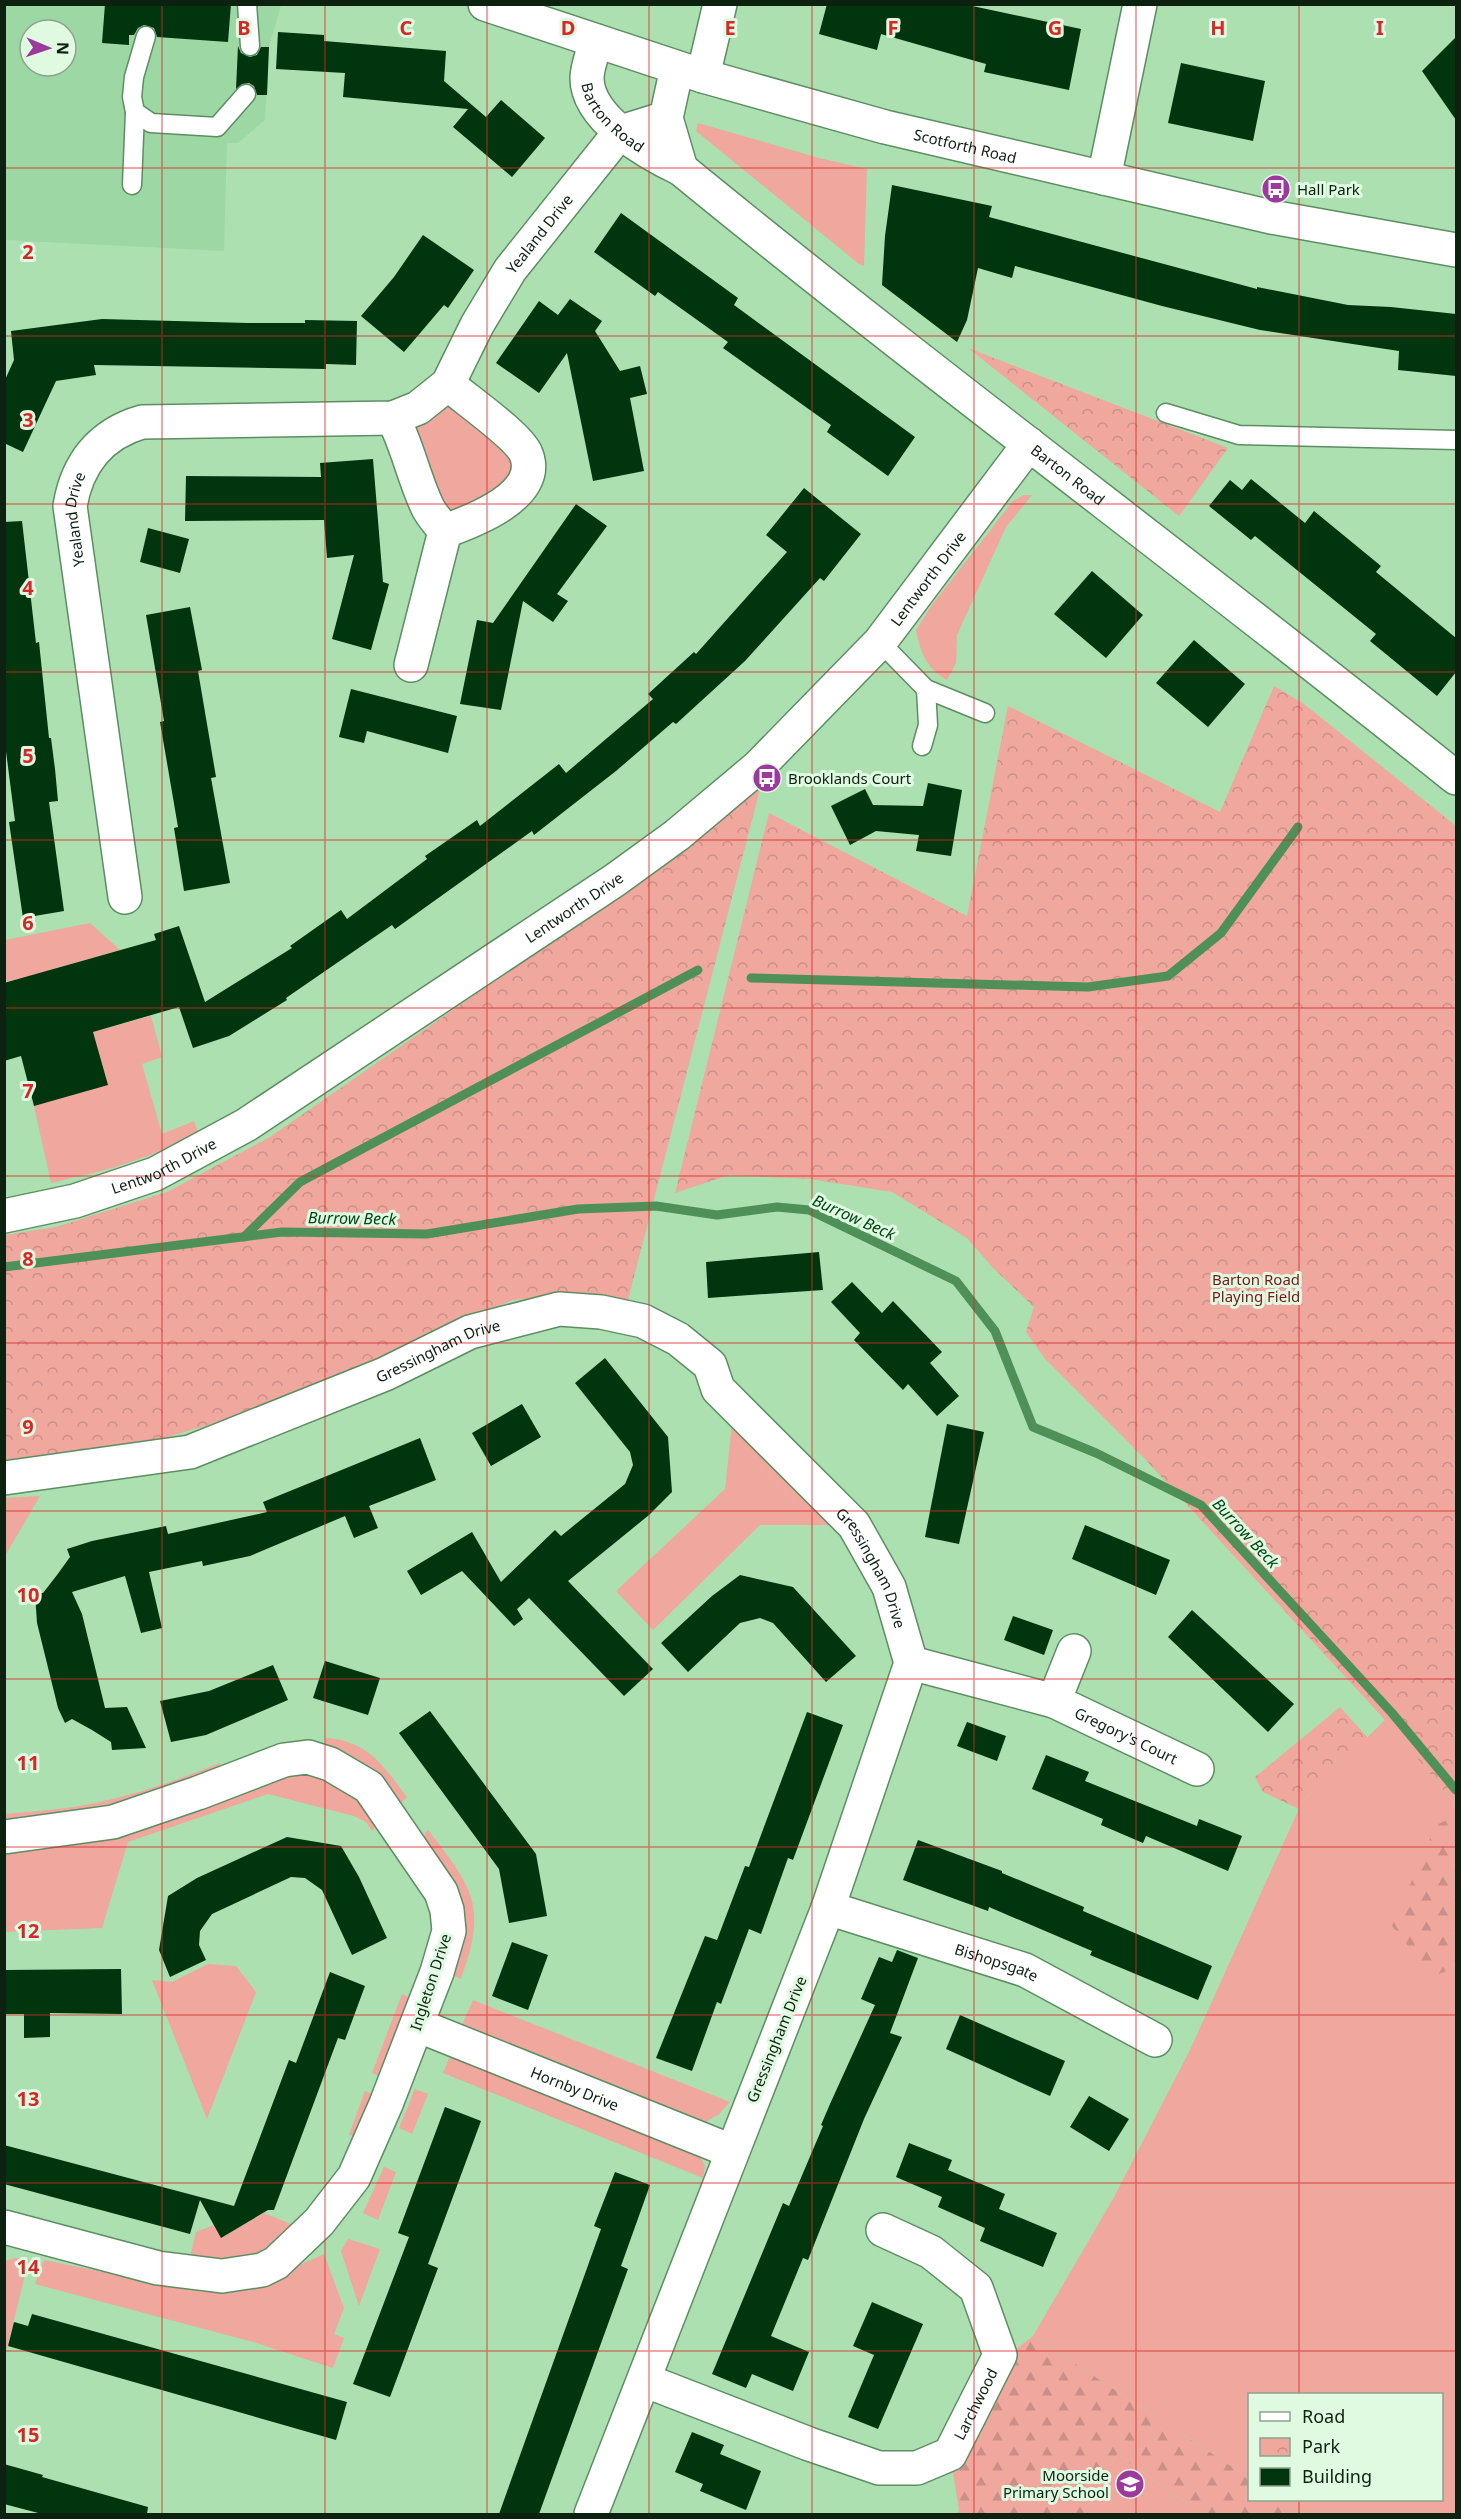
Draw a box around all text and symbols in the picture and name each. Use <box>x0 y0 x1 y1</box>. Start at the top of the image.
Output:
text: B <box>237 14 251 41</box>
text: C <box>400 14 413 41</box>
text: D <box>561 14 575 41</box>
text: E <box>724 14 736 41</box>
text: F <box>888 14 898 41</box>
text: G <box>1048 14 1062 41</box>
text: H <box>1210 14 1226 41</box>
text: I <box>1376 14 1384 41</box>
north arrow <box>18 18 78 78</box>
text: N <box>52 42 74 55</box>
street label: Barton Road <box>577 81 648 156</box>
street label: Scotforth Road <box>912 124 1019 167</box>
bus stop icon: Hall Park <box>1260 173 1292 205</box>
place label: Hall Park <box>1297 179 1360 199</box>
street label: Yealand Drive <box>501 190 577 278</box>
text: 2 <box>22 238 34 265</box>
text: 3 <box>22 406 34 433</box>
street label: Barton Road <box>1027 440 1109 509</box>
street label: Yealand Drive <box>60 468 89 568</box>
street label: Lentworth Drive <box>886 527 970 630</box>
text: 4 <box>22 574 34 601</box>
text: 5 <box>22 742 34 769</box>
bus stop icon: Brooklands Court <box>751 762 783 794</box>
place label: Brooklands Court <box>788 768 912 788</box>
street label: Lentworth Drive <box>521 867 627 947</box>
text: 6 <box>22 909 34 936</box>
text: 7 <box>22 1077 34 1104</box>
street label: Lentworth Drive <box>108 1133 220 1198</box>
water label: Burrow Beck <box>809 1189 900 1245</box>
water label: Burrow Beck <box>308 1206 397 1230</box>
text: 8 <box>22 1245 34 1272</box>
park label: Barton Road Playing Field <box>1212 1269 1300 1306</box>
street label: Gressingham Drive <box>373 1315 502 1387</box>
text: 9 <box>22 1413 34 1440</box>
water label: Burrow Beck <box>1208 1493 1285 1574</box>
street label: Gressingham Drive <box>832 1503 910 1630</box>
text: 10 <box>17 1581 39 1608</box>
street label: Gregory's Court <box>1072 1702 1181 1769</box>
text: 11 <box>17 1749 39 1776</box>
text: 12 <box>17 1917 39 1944</box>
street label: Ingleton Drive <box>405 1931 455 2033</box>
street label: Bishopsgate <box>952 1939 1042 1985</box>
street label: Gressingham Drive <box>741 1973 811 2105</box>
street label: Hornby Drive <box>528 2062 622 2115</box>
text: 13 <box>17 2085 39 2112</box>
text: 14 <box>17 2253 40 2280</box>
street label: Larchwood <box>949 2365 1002 2443</box>
legend <box>1248 2393 1443 2501</box>
text: Road <box>1302 2404 1345 2428</box>
text: 15 <box>17 2421 39 2448</box>
text: Park <box>1302 2434 1340 2458</box>
text: Building <box>1302 2464 1372 2488</box>
place label: Moorside Primary School <box>1003 2465 1109 2502</box>
school or university icon: Moorside Primary School <box>1114 2468 1146 2500</box>

